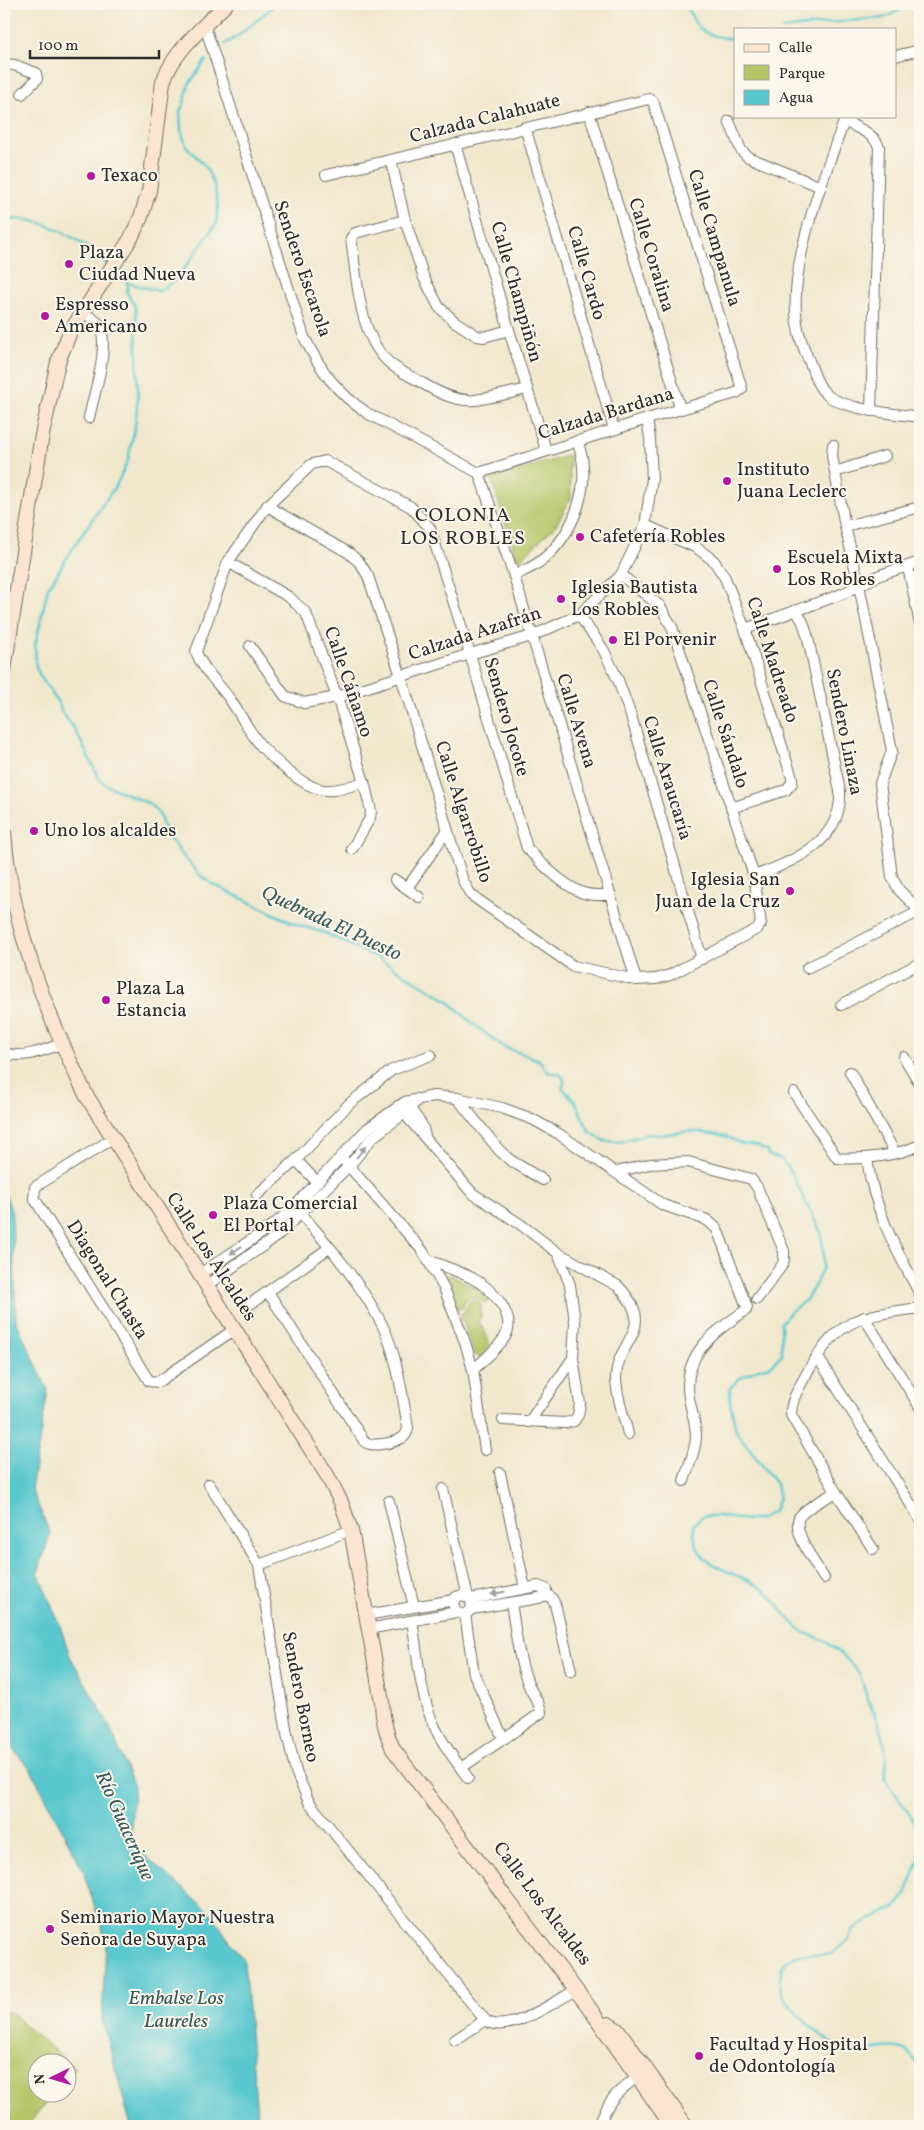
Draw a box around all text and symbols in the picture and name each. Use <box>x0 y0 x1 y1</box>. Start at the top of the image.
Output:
scale bar <box>30 28 159 60</box>
legend <box>734 28 896 118</box>
text: 100 m <box>38 36 78 57</box>
text: Calle <box>779 38 812 59</box>
text: Parque <box>779 64 825 85</box>
street label: Calzada Calahuate <box>407 88 563 150</box>
text: Agua <box>779 88 813 109</box>
place label: Texaco <box>101 163 158 189</box>
street label: Calle Campanula <box>681 166 747 310</box>
marker: Texaco <box>85 170 97 182</box>
street label: Calle Coralina <box>621 195 681 315</box>
street label: Sendero Escarola <box>266 197 338 341</box>
street label: Calle Champiñón <box>483 219 549 365</box>
street label: Calle Cardo <box>560 223 612 323</box>
place label: Plaza Ciudad Nueva <box>79 240 196 288</box>
marker: Plaza Ciudad Nueva <box>63 258 75 270</box>
place label: Espresso Americano <box>55 292 147 340</box>
marker: Espresso Americano <box>39 310 51 322</box>
street label: Calzada Bardana <box>535 381 677 447</box>
place label: Instituto Juana Leclerc <box>737 457 847 505</box>
marker: Instituto Juana Leclerc <box>721 475 733 487</box>
district label: COLONIA LOS ROBLES <box>400 502 526 553</box>
place label: Cafetería Robles <box>590 524 725 550</box>
marker: Cafetería Robles <box>574 531 586 543</box>
place label: Escuela Mixta Los Robles <box>787 545 903 593</box>
marker: Escuela Mixta Los Robles <box>771 563 783 575</box>
place label: Iglesia Bautista Los Robles <box>571 575 698 623</box>
marker: Iglesia Bautista Los Robles <box>555 593 567 605</box>
street label: Calle Madreado <box>739 594 805 726</box>
street label: Calzada Azafrán <box>405 600 545 668</box>
street label: Calle Cáñamo <box>317 623 379 741</box>
place label: El Porvenir <box>623 627 717 653</box>
marker: El Porvenir <box>607 634 619 646</box>
street label: Sendero Jocote <box>477 654 535 780</box>
street label: Sendero Linaza <box>819 666 869 798</box>
street label: Calle Avena <box>549 670 603 772</box>
street label: Calle Sándalo <box>695 676 755 792</box>
street label: Calle Araucaría <box>636 713 698 843</box>
street label: Calle Algarrobillo <box>428 738 498 886</box>
place label: Uno los alcaldes <box>44 818 176 844</box>
marker: Uno los alcaldes <box>28 825 40 837</box>
place label: Iglesia San Juan de la Cruz <box>655 867 780 915</box>
water label: Quebrada El Puesto <box>256 879 406 969</box>
marker: Iglesia San Juan de la Cruz <box>784 885 796 897</box>
place label: Plaza La Estancia <box>116 976 187 1024</box>
marker: Plaza La Estancia <box>100 994 112 1006</box>
one-way arrow <box>355 1146 366 1159</box>
street label: Calle Los Alcaldes <box>159 1187 263 1327</box>
place label: Plaza Comercial El Portal <box>223 1191 358 1239</box>
marker: Plaza Comercial El Portal <box>207 1209 219 1221</box>
street label: Diagonal Chasta <box>60 1215 154 1345</box>
one-way arrow <box>229 1246 243 1255</box>
one-way arrow <box>490 1590 506 1598</box>
street label: Sendero Borneo <box>275 1629 325 1765</box>
water label: Río Guacerique <box>87 1767 161 1886</box>
street label: Calle Los Alcaldes <box>487 1837 597 1971</box>
place label: Seminario Mayor Nuestra Señora de Suyapa <box>60 1905 275 1953</box>
marker: Seminario Mayor Nuestra Señora de Suyapa <box>44 1923 56 1935</box>
water label: Embalse Los Laureles <box>128 1985 225 2036</box>
place label: Facultad y Hospital de Odontología <box>709 2032 868 2080</box>
marker: Facultad y Hospital de Odontología <box>693 2050 705 2062</box>
north arrow <box>28 2052 78 2102</box>
text: N <box>31 2073 50 2085</box>

